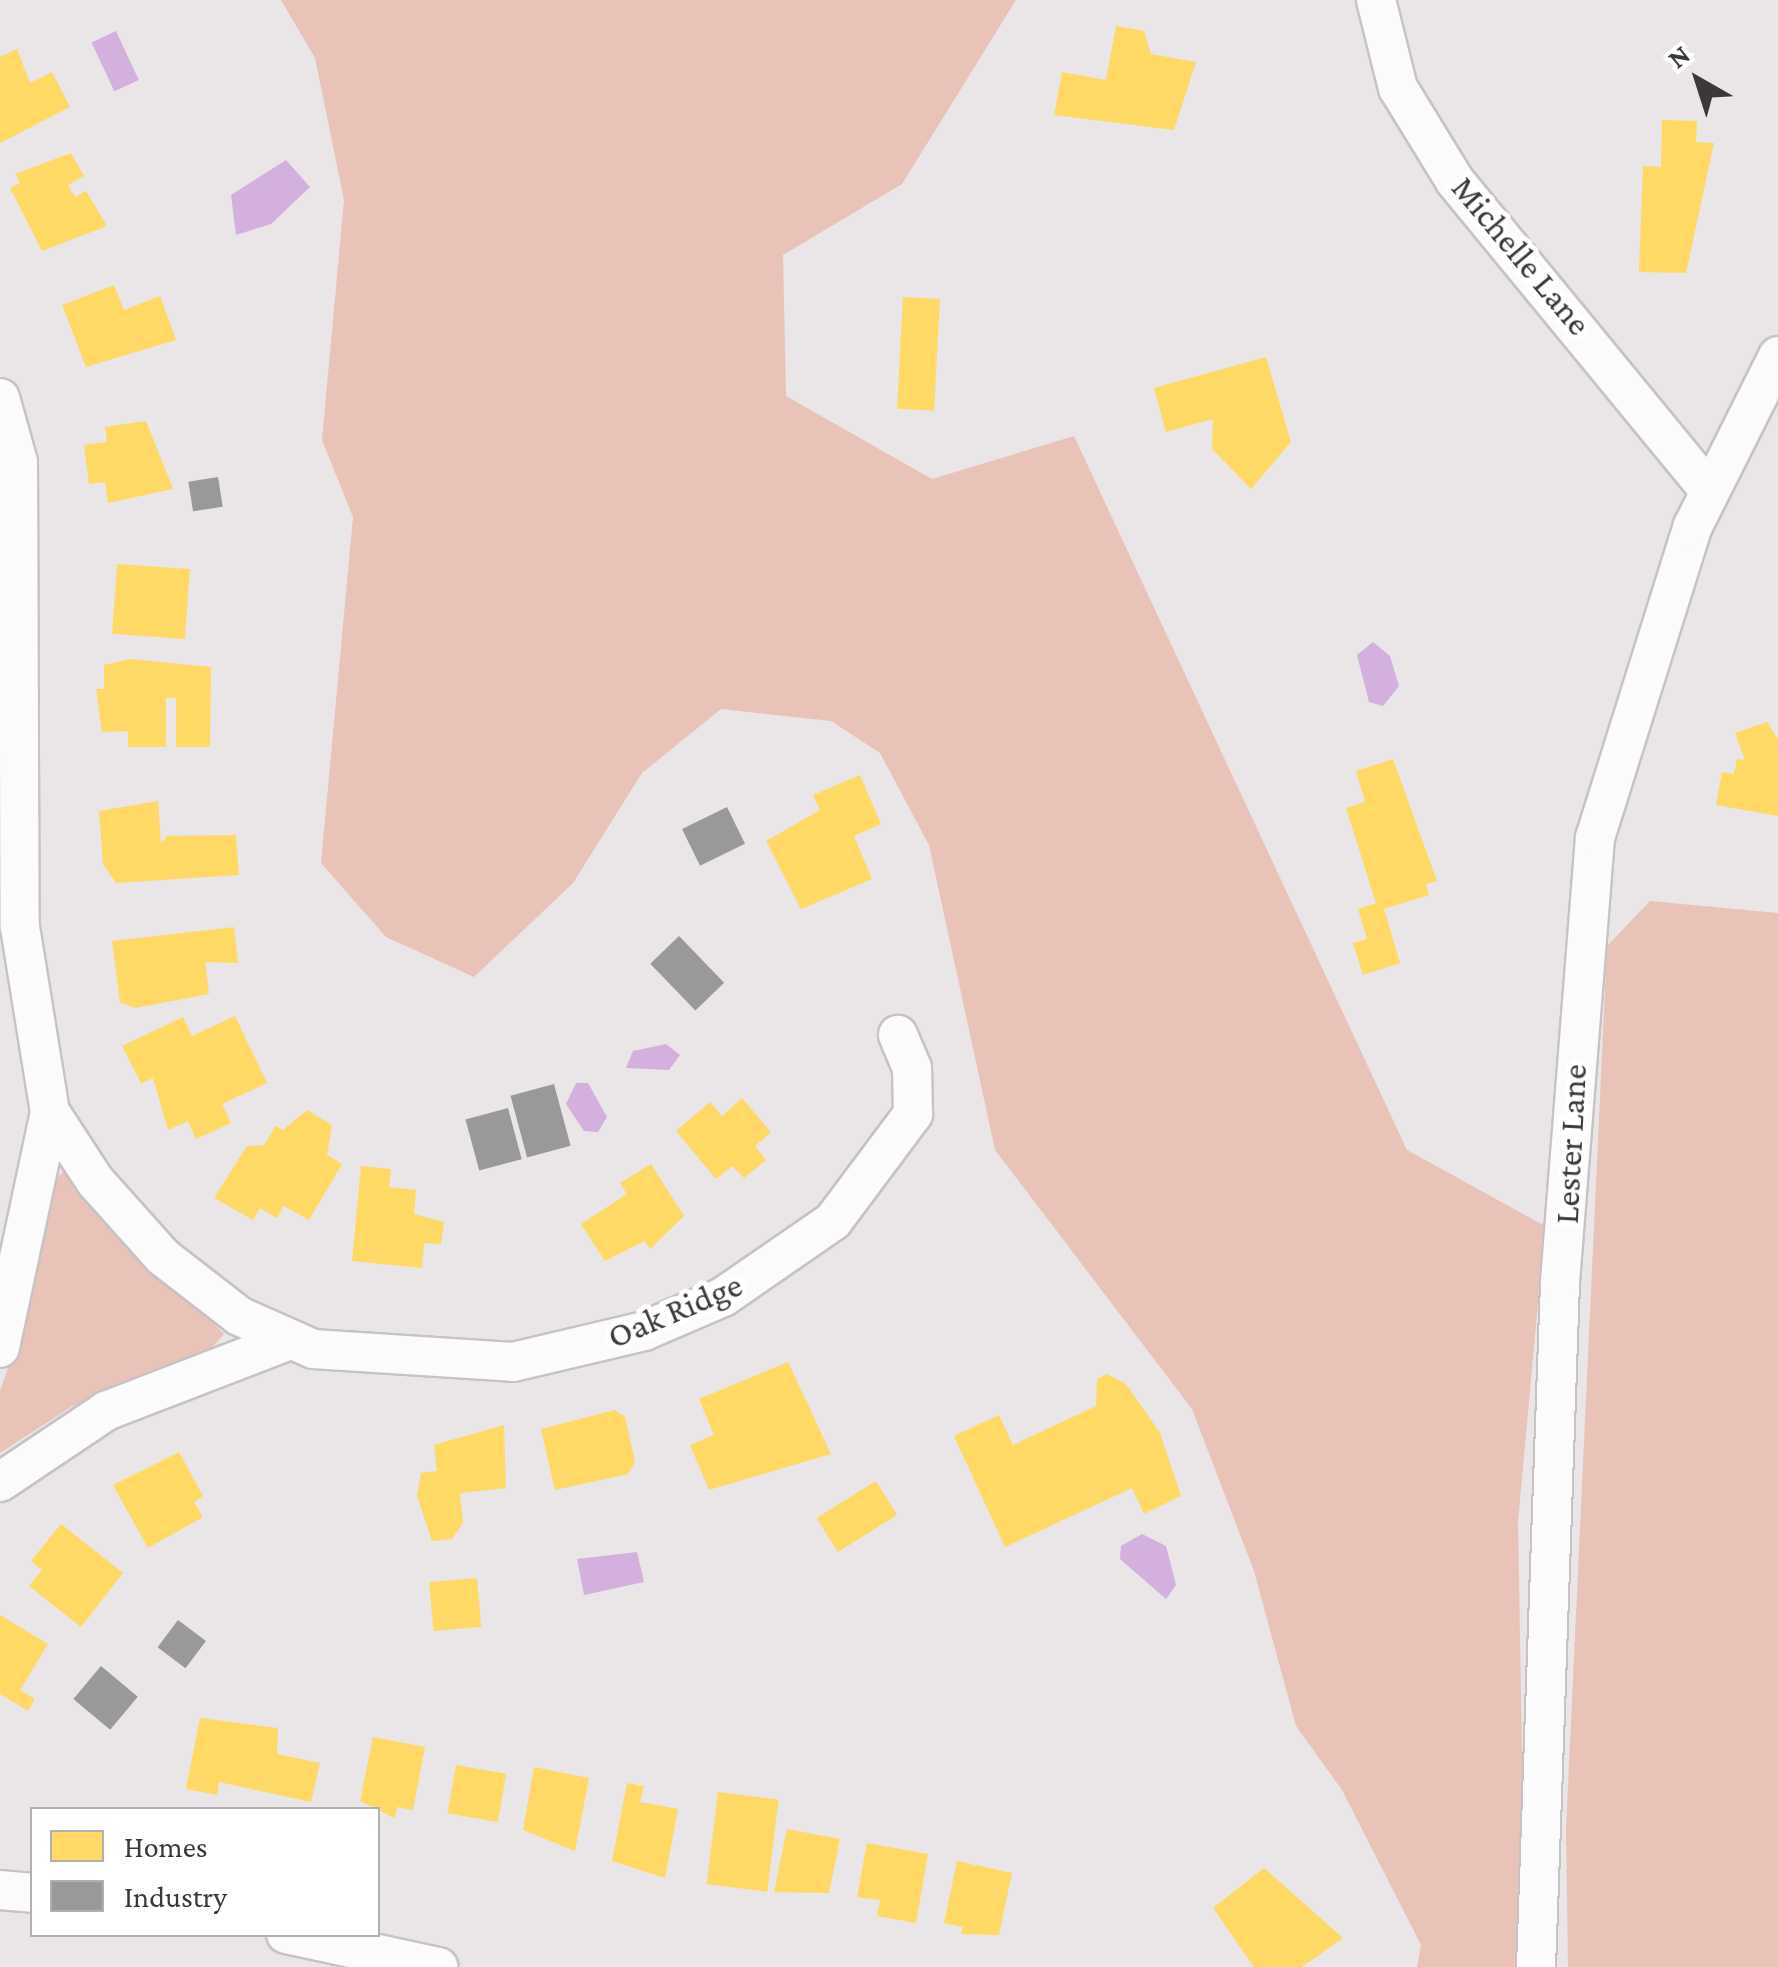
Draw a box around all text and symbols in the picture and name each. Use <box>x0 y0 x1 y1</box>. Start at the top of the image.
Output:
north arrow <box>1648 30 1748 130</box>
text: N <box>1662 38 1696 74</box>
street label: Michelle Lane <box>1442 168 1600 344</box>
street label: Lester Lane <box>1546 1063 1596 1225</box>
street label: Oak Ridge <box>601 1264 749 1358</box>
legend <box>30 1807 380 1937</box>
text: Homes <box>124 1830 208 1863</box>
text: Industry <box>124 1880 227 1913</box>

